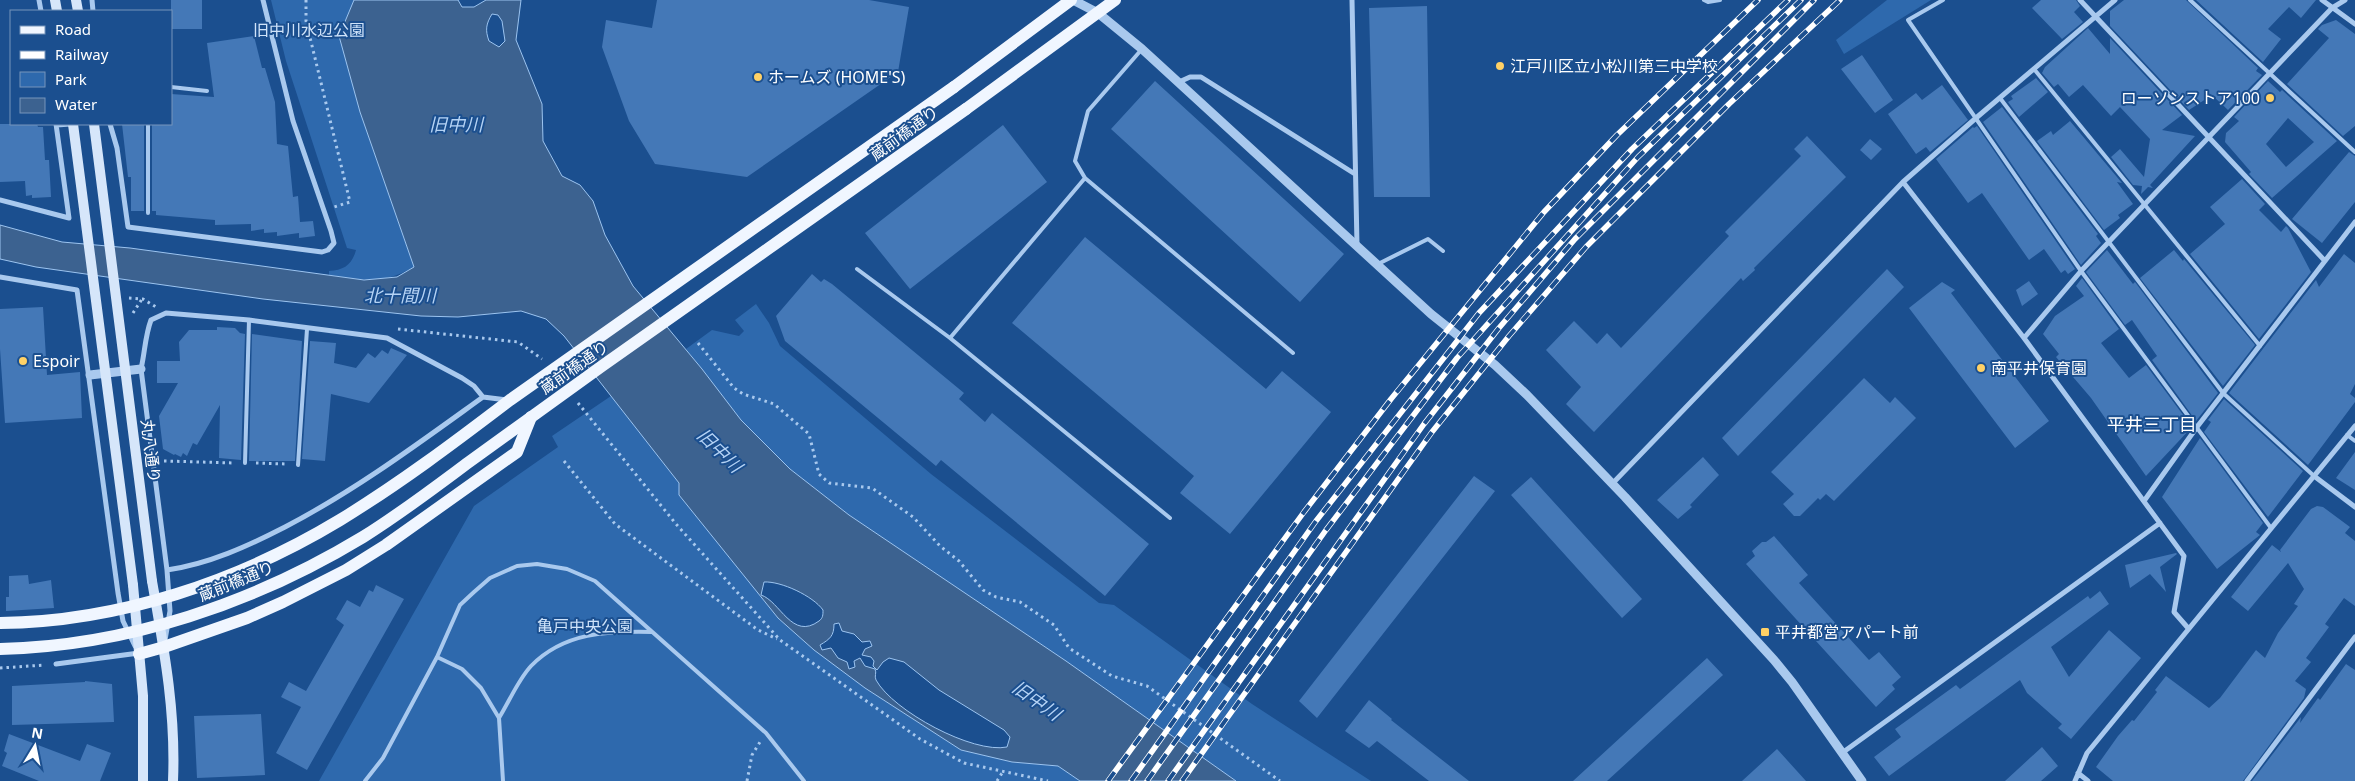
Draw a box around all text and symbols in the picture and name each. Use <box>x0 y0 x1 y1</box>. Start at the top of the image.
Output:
legend <box>10 10 172 125</box>
text: Road <box>55 19 91 39</box>
park label: 旧中川水辺公園 <box>253 19 365 41</box>
text: Railway <box>55 44 109 64</box>
place label: 江戸川区立小松川第三中学校 <box>1510 55 1718 77</box>
marker: 江戸川区立小松川第三中学校 <box>1494 60 1506 72</box>
place label: ホームズ (HOME'S) <box>768 66 906 88</box>
text: Park <box>55 69 87 89</box>
marker: ホームズ (HOME'S) <box>752 71 764 83</box>
place label: ローソンストア100 <box>2121 87 2260 109</box>
marker: ローソンストア100 <box>2264 92 2276 104</box>
text: Water <box>55 94 97 114</box>
street label: 蔵前橋通り <box>865 101 943 165</box>
water label: 旧中川 <box>429 112 485 136</box>
water label: 北十間川 <box>364 283 438 307</box>
street label: 蔵前橋通り <box>535 335 613 399</box>
place label: Espoir <box>33 350 80 372</box>
marker: Espoir <box>17 355 29 367</box>
place label: 南平井保育園 <box>1991 357 2087 379</box>
marker: 南平井保育園 <box>1975 362 1987 374</box>
district label: 平井三丁目 <box>2107 412 2197 436</box>
street label: 丸八通り <box>136 418 166 484</box>
water label: 旧中川 <box>692 423 749 479</box>
street label: 蔵前橋通り <box>195 556 277 606</box>
park label: 亀戸中央公園 <box>537 615 633 637</box>
place label: 平井都営アパート前 <box>1775 621 1919 643</box>
marker: 平井都営アパート前 <box>1759 626 1771 638</box>
water label: 旧中川 <box>1008 675 1068 726</box>
north arrow <box>10 721 60 771</box>
text: N <box>30 722 45 743</box>

